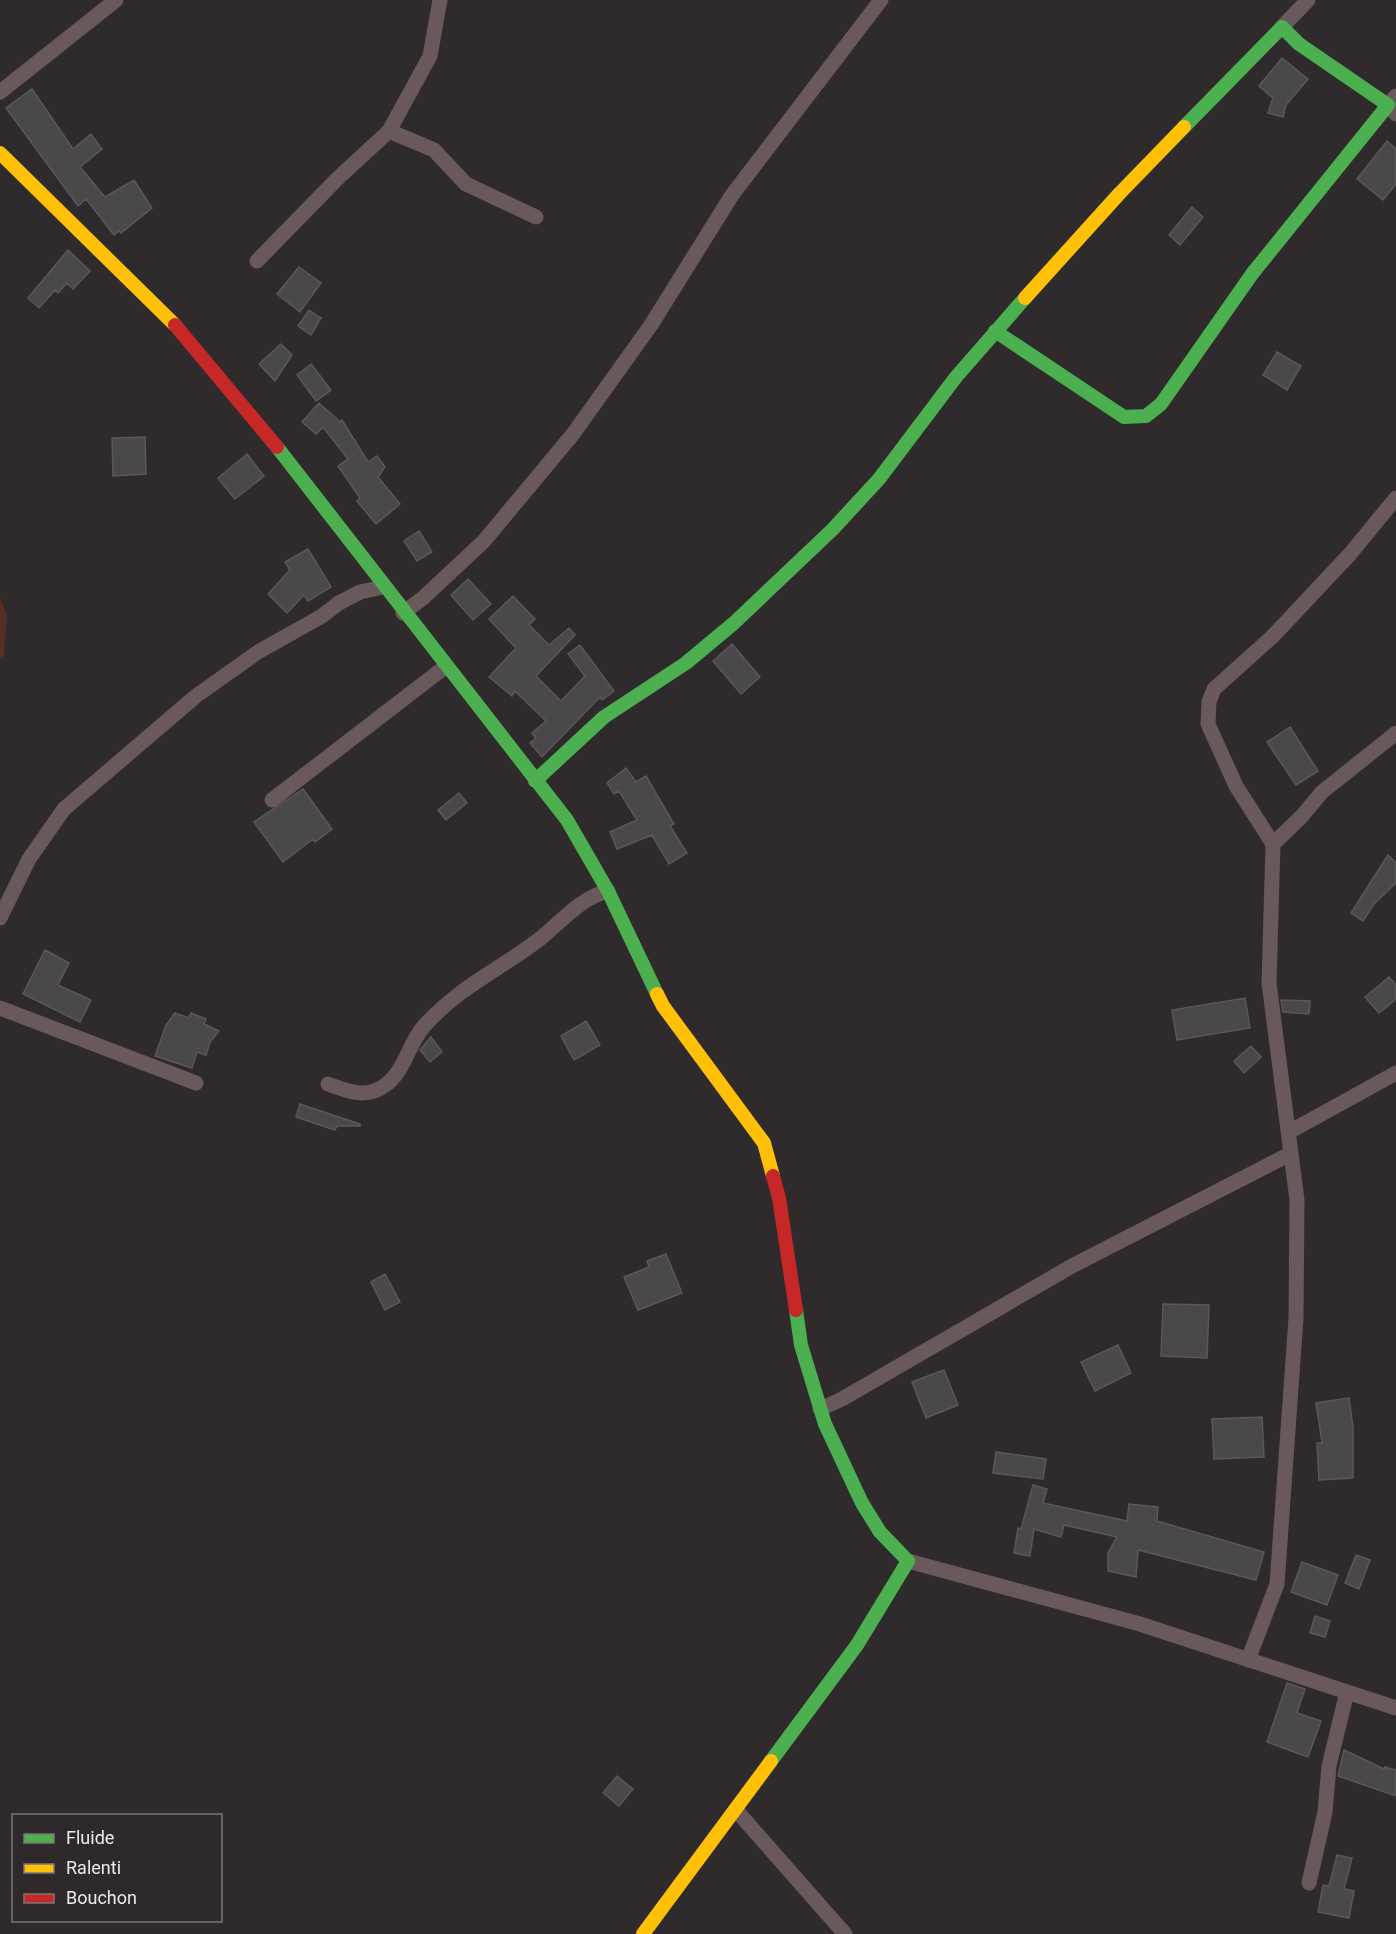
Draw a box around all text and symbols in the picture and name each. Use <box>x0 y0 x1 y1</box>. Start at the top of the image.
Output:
legend <box>12 1814 222 1922</box>
text: Fluide <box>66 1827 114 1848</box>
text: Ralenti <box>66 1857 121 1878</box>
text: Bouchon <box>66 1887 137 1908</box>

